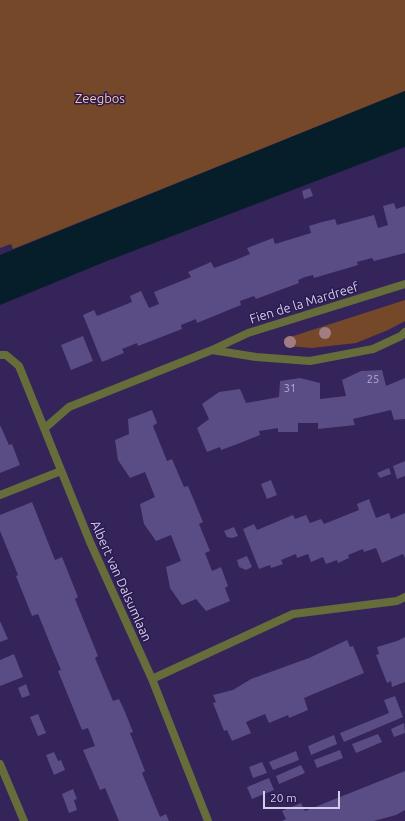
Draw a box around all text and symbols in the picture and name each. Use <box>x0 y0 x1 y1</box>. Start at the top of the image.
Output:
park label: Zeegbos <box>75 91 125 107</box>
street label: Fien de la Mardreef <box>248 279 360 327</box>
house number: 25 <box>367 372 379 386</box>
house number: 31 <box>284 381 296 395</box>
street label: Albert van Dalsumlaan <box>87 518 155 644</box>
scale bar <box>265 783 342 809</box>
text: 20 m <box>270 791 297 804</box>

